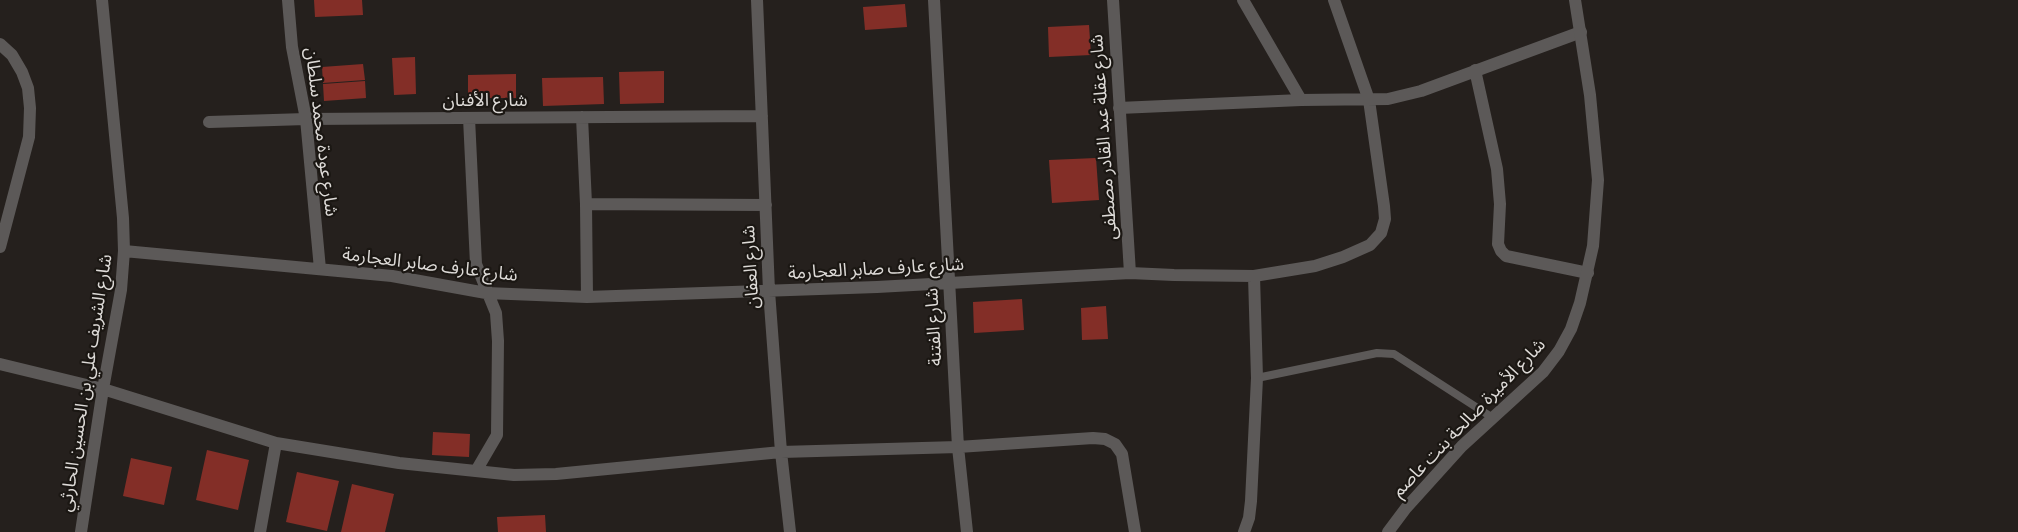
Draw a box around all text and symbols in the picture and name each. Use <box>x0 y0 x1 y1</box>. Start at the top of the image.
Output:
street label: شارع عقلة عبد القادر مصطفى <box>1086 33 1122 241</box>
street label: شارع عودة محمد سلطان <box>300 46 342 218</box>
street label: شارع الأفنان <box>442 90 528 112</box>
street label: شارع العفان <box>738 225 764 309</box>
street label: شارع عارف صابر العجارمة <box>341 244 519 286</box>
street label: شارع الشريف علي بن الحسين الحارثي <box>55 253 117 513</box>
street label: شارع عارف صابر العجارمة <box>787 254 965 284</box>
street label: شارع الفتنة <box>921 287 947 367</box>
street label: شارع الأميرة صالحة بنت عاصم <box>1388 334 1550 502</box>

